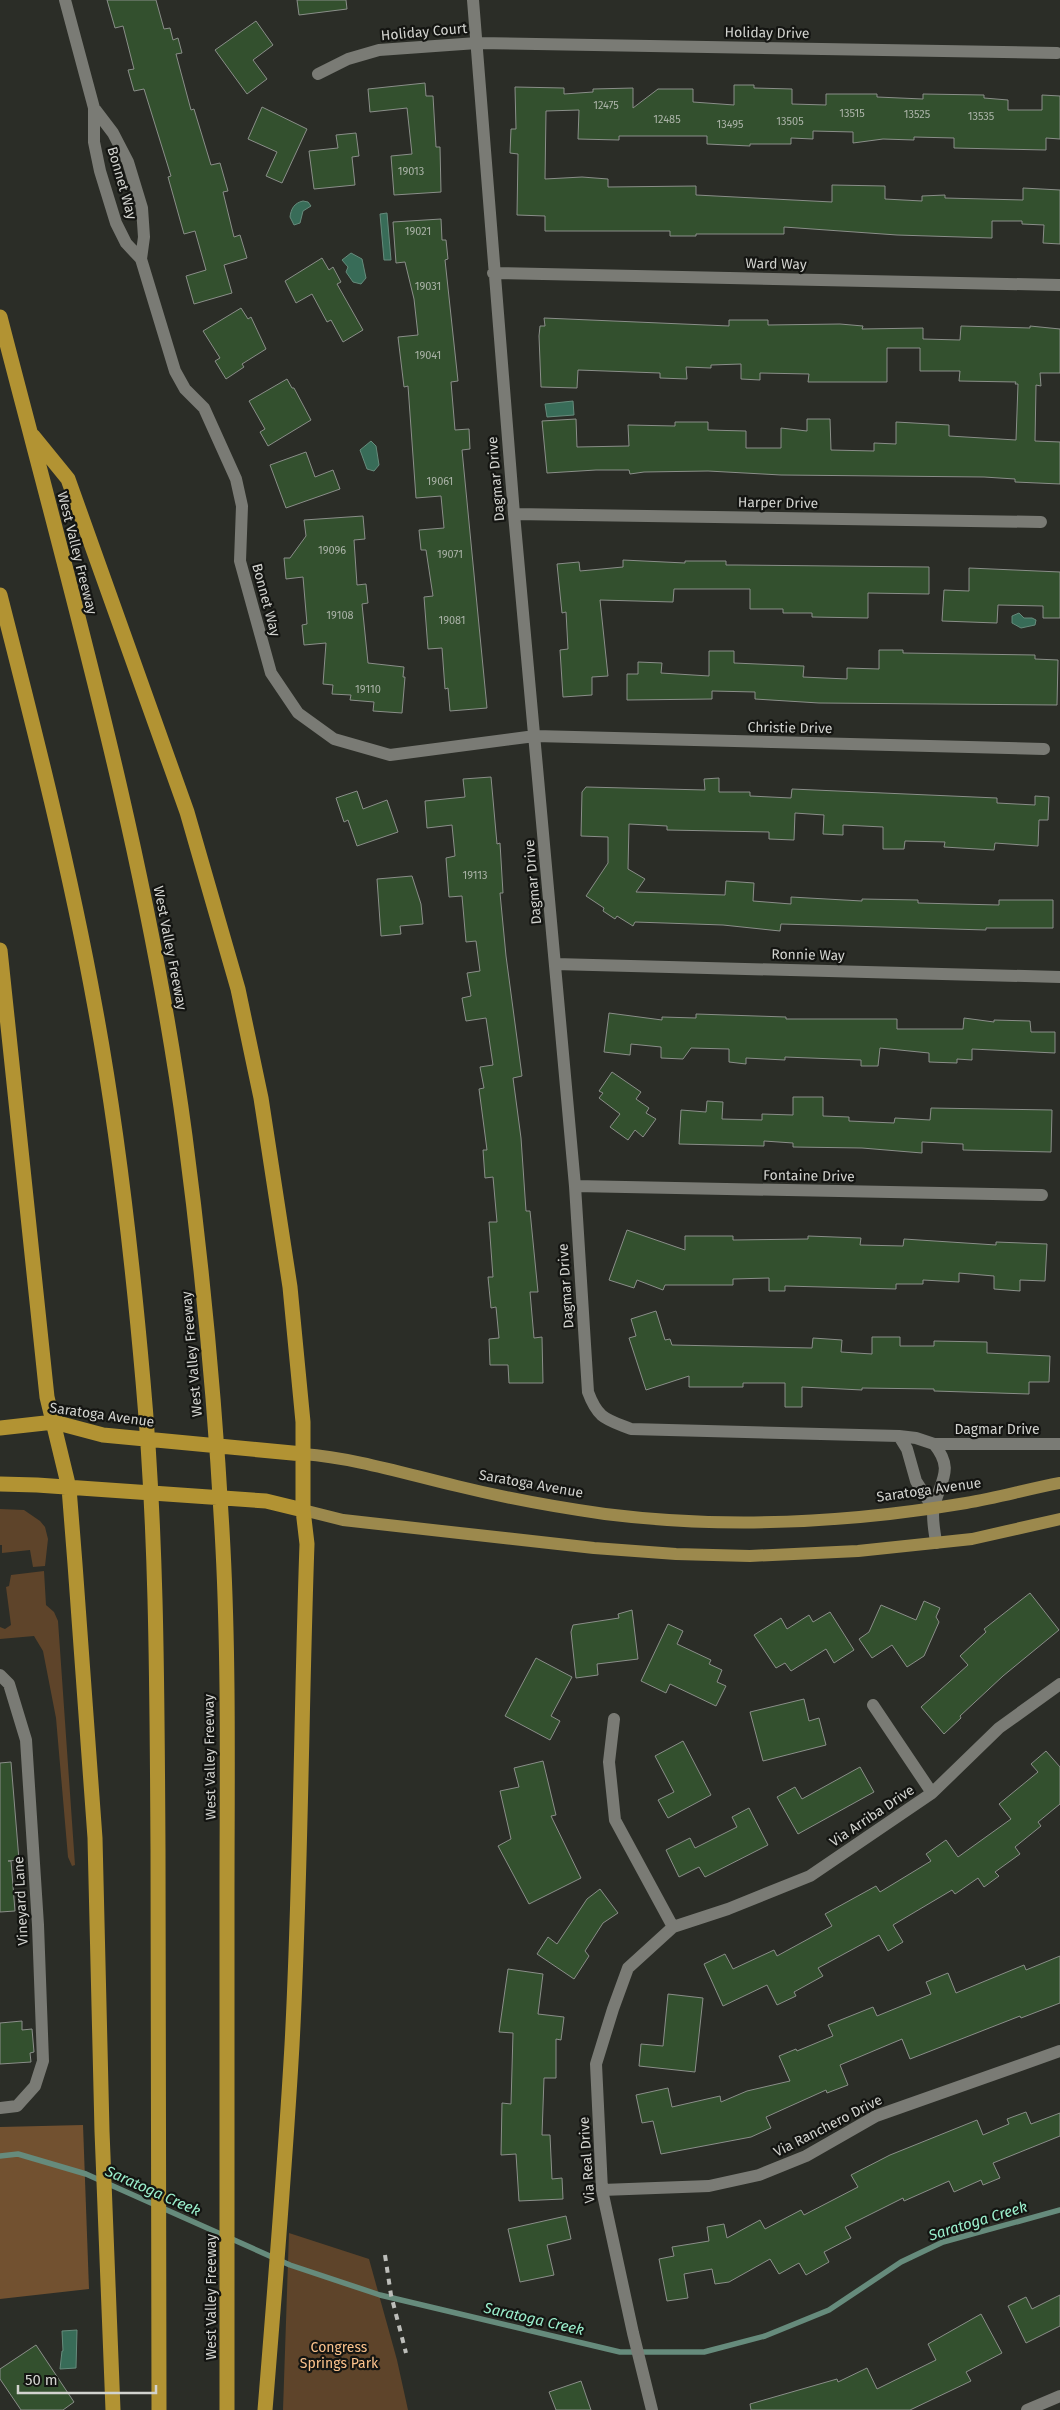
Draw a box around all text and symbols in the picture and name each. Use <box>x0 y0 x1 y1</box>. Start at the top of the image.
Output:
street label: Holiday Court <box>380 20 469 44</box>
street label: Holiday Drive <box>724 24 810 42</box>
house number: 12475 <box>593 99 619 112</box>
house number: 13515 <box>839 107 865 120</box>
house number: 13525 <box>904 108 931 121</box>
house number: 13535 <box>968 110 995 123</box>
house number: 12485 <box>653 113 681 126</box>
house number: 13505 <box>776 115 804 128</box>
house number: 13495 <box>716 118 744 131</box>
street label: Bonnet Way <box>104 145 141 221</box>
house number: 19013 <box>398 165 424 178</box>
house number: 19021 <box>405 225 431 238</box>
street label: Ward Way <box>745 255 807 273</box>
house number: 19031 <box>415 280 441 293</box>
house number: 19041 <box>415 349 441 362</box>
street label: Dagmar Drive <box>484 436 508 522</box>
house number: 19061 <box>427 475 453 488</box>
street label: West Valley Freeway <box>53 490 101 616</box>
street label: Harper Drive <box>738 494 818 512</box>
house number: 19096 <box>318 544 346 557</box>
house number: 19071 <box>437 548 463 561</box>
street label: Bonnet Way <box>248 562 284 638</box>
house number: 19108 <box>326 609 354 622</box>
house number: 19081 <box>438 614 466 627</box>
house number: 19110 <box>355 683 381 696</box>
street label: Christie Drive <box>747 719 833 737</box>
street label: Dagmar Drive <box>521 839 545 925</box>
house number: 19113 <box>462 869 488 882</box>
street label: West Valley Freeway <box>150 884 190 1012</box>
street label: Ronnie Way <box>771 946 845 964</box>
street label: Fontaine Drive <box>763 1167 855 1185</box>
street label: Dagmar Drive <box>555 1243 577 1329</box>
street label: West Valley Freeway <box>178 1290 206 1418</box>
street label: Saratoga Avenue <box>49 1399 155 1431</box>
street label: Dagmar Drive <box>954 1421 1040 1438</box>
street label: Saratoga Avenue <box>478 1466 584 1502</box>
street label: Saratoga Avenue <box>876 1474 982 1506</box>
street label: West Valley Freeway <box>200 1694 220 1820</box>
street label: Via Arriba Drive <box>827 1782 917 1850</box>
street label: Vineyard Lane <box>10 1856 32 1946</box>
street label: Via Ranchero Drive <box>771 2091 885 2161</box>
street label: Via Real Drive <box>575 2116 599 2204</box>
water label: Saratoga Creek <box>102 2162 203 2220</box>
water label: Saratoga Creek <box>926 2197 1030 2245</box>
street label: West Valley Freeway <box>203 2234 220 2360</box>
water label: Saratoga Creek <box>481 2299 586 2339</box>
park label: Congress Springs Park <box>300 2339 379 2372</box>
scale bar <box>18 2362 155 2394</box>
text: 50 m <box>25 2371 58 2389</box>

